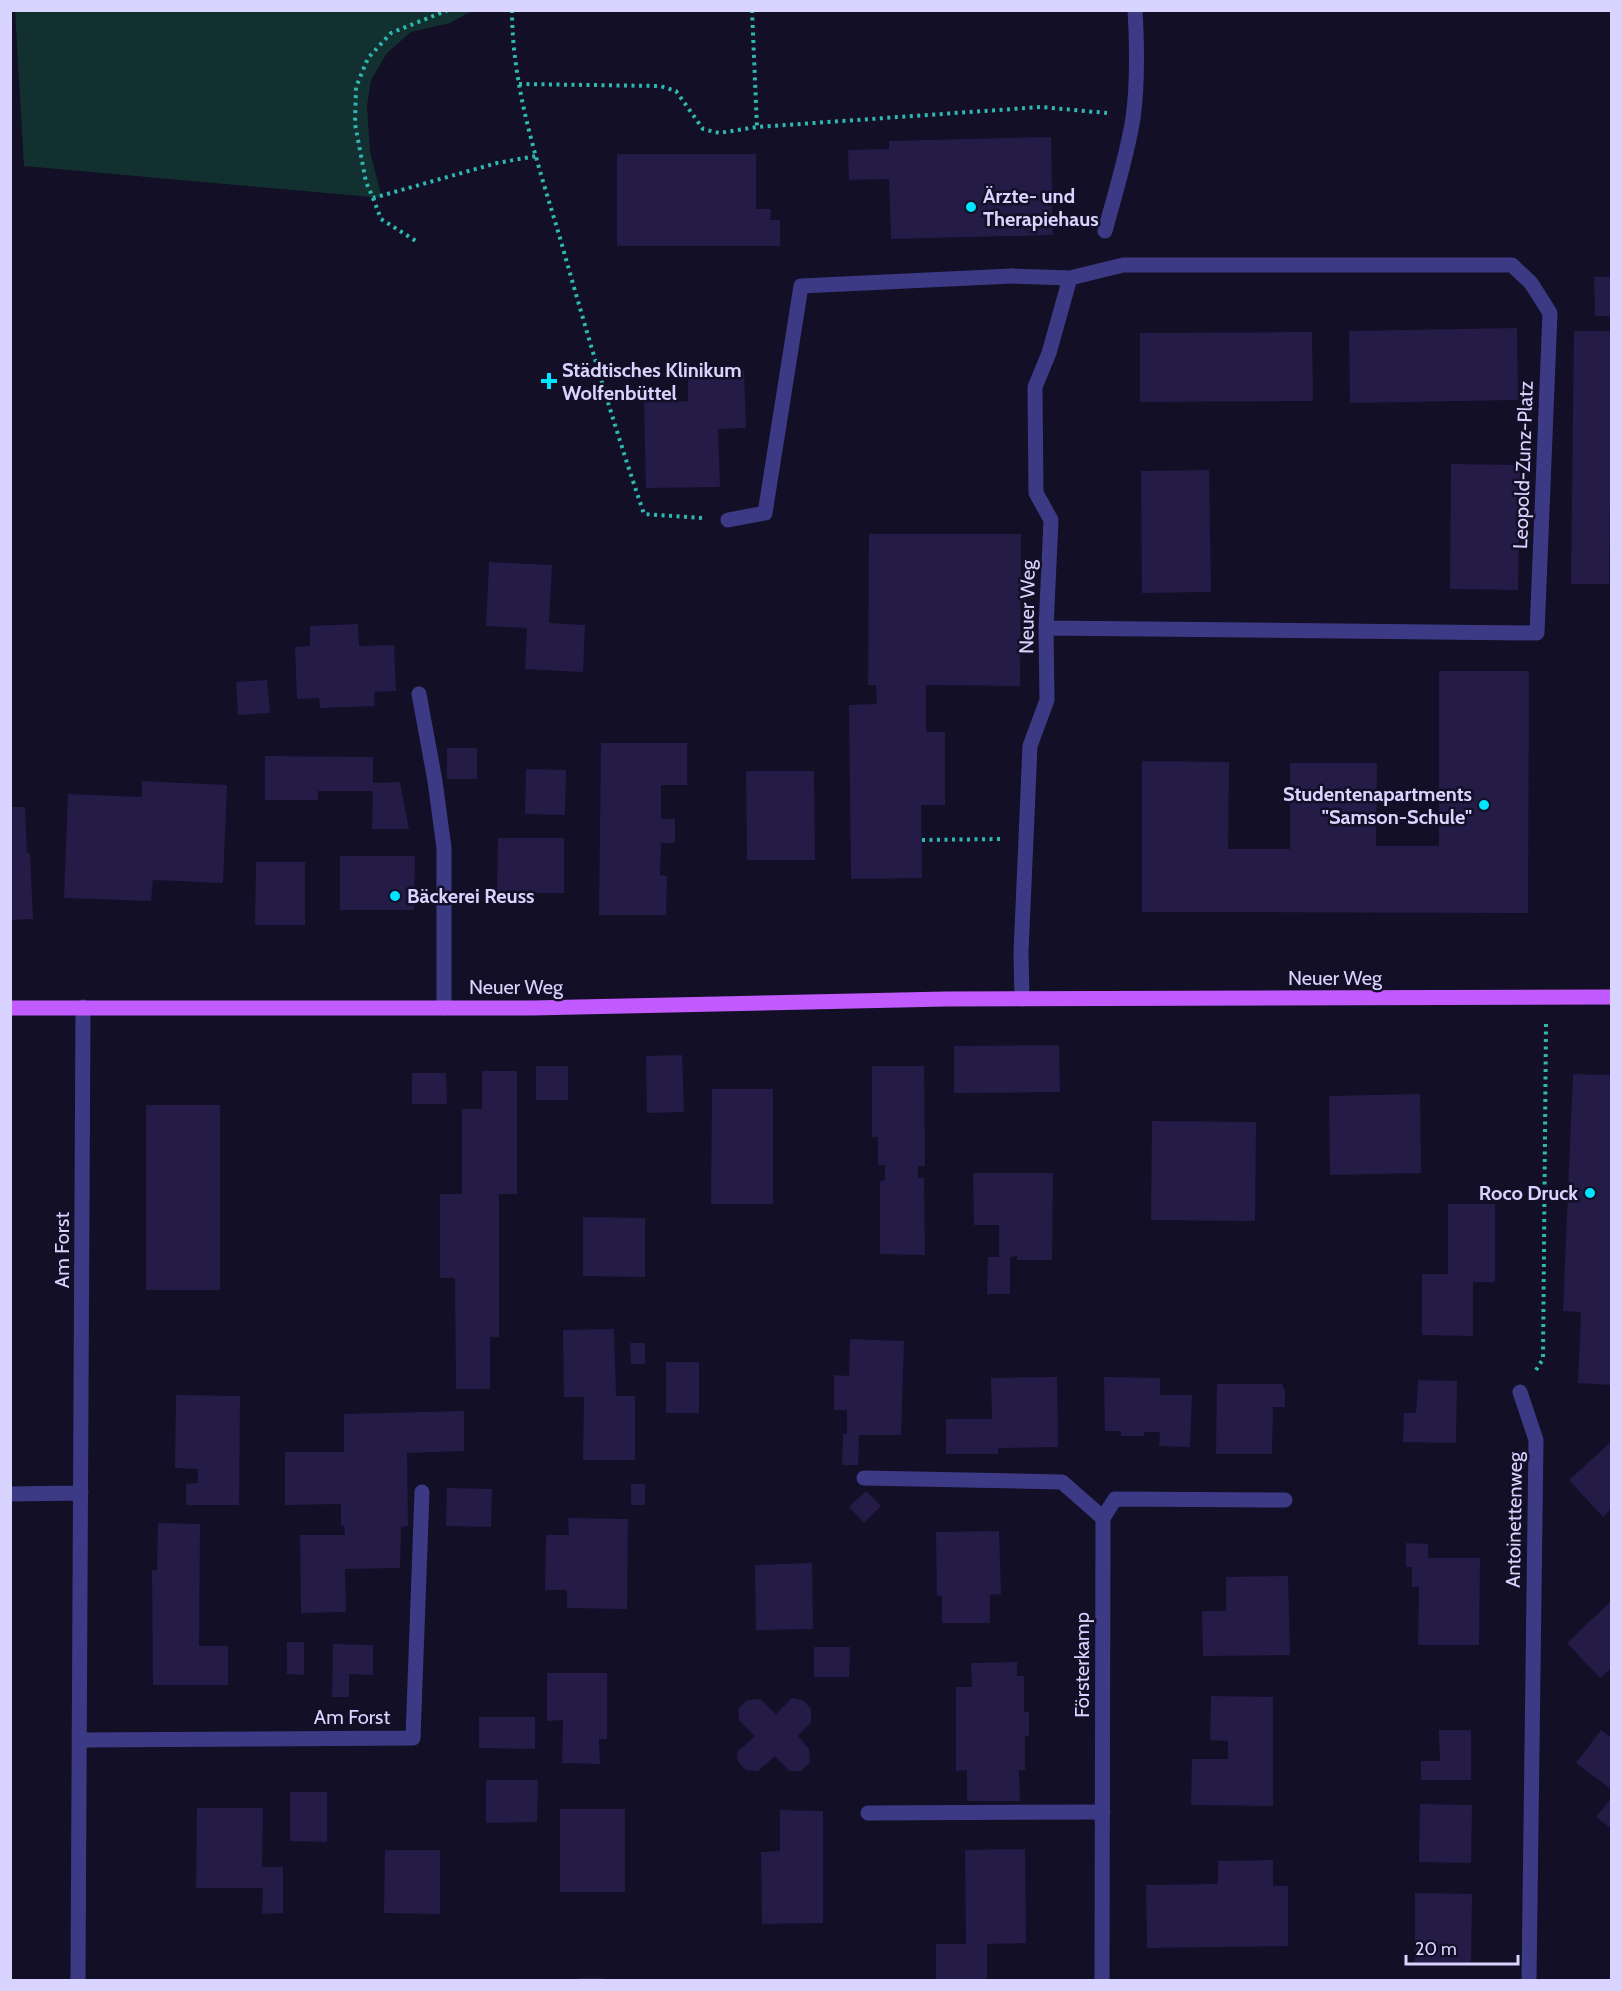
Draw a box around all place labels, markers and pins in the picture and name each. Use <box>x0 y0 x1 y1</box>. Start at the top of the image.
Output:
place label: Ärzte- und Therapiehaus <box>983 184 1099 231</box>
marker: Ärzte- und Therapiehaus <box>964 200 978 214</box>
place label: Städtisches Klinikum Wolfenbüttel <box>562 358 742 405</box>
marker: Städtisches Klinikum Wolfenbüttel <box>540 372 558 390</box>
place label: Studentenapartments "Samson-Schule" <box>1283 782 1472 829</box>
marker: Studentenapartments "Samson-Schule" <box>1477 798 1491 812</box>
place label: Bäckerei Reuss <box>407 884 535 908</box>
marker: Bäckerei Reuss <box>388 889 402 903</box>
place label: Roco Druck <box>1479 1181 1578 1205</box>
marker: Roco Druck <box>1583 1186 1597 1200</box>

